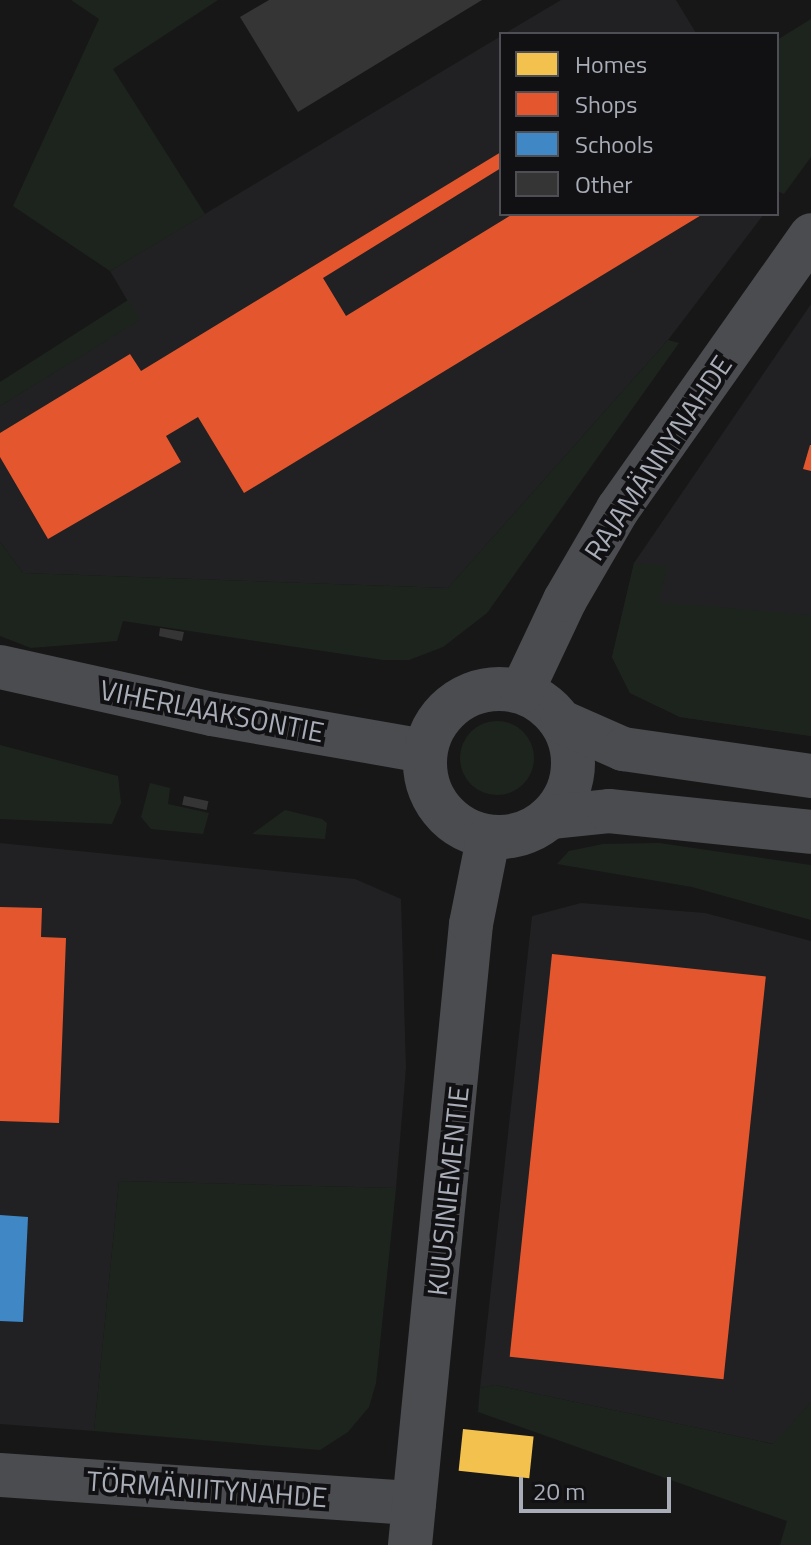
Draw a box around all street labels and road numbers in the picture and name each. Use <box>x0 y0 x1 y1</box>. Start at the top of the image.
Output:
street label: RAJAMÄNNYNAHDE <box>577 349 739 567</box>
street label: VIHERLAAKSONTIE <box>97 673 327 749</box>
street label: KUUSINIEMENTIE <box>420 1085 476 1297</box>
street label: TÖRMÄNIITYNAHDE <box>86 1464 328 1514</box>

